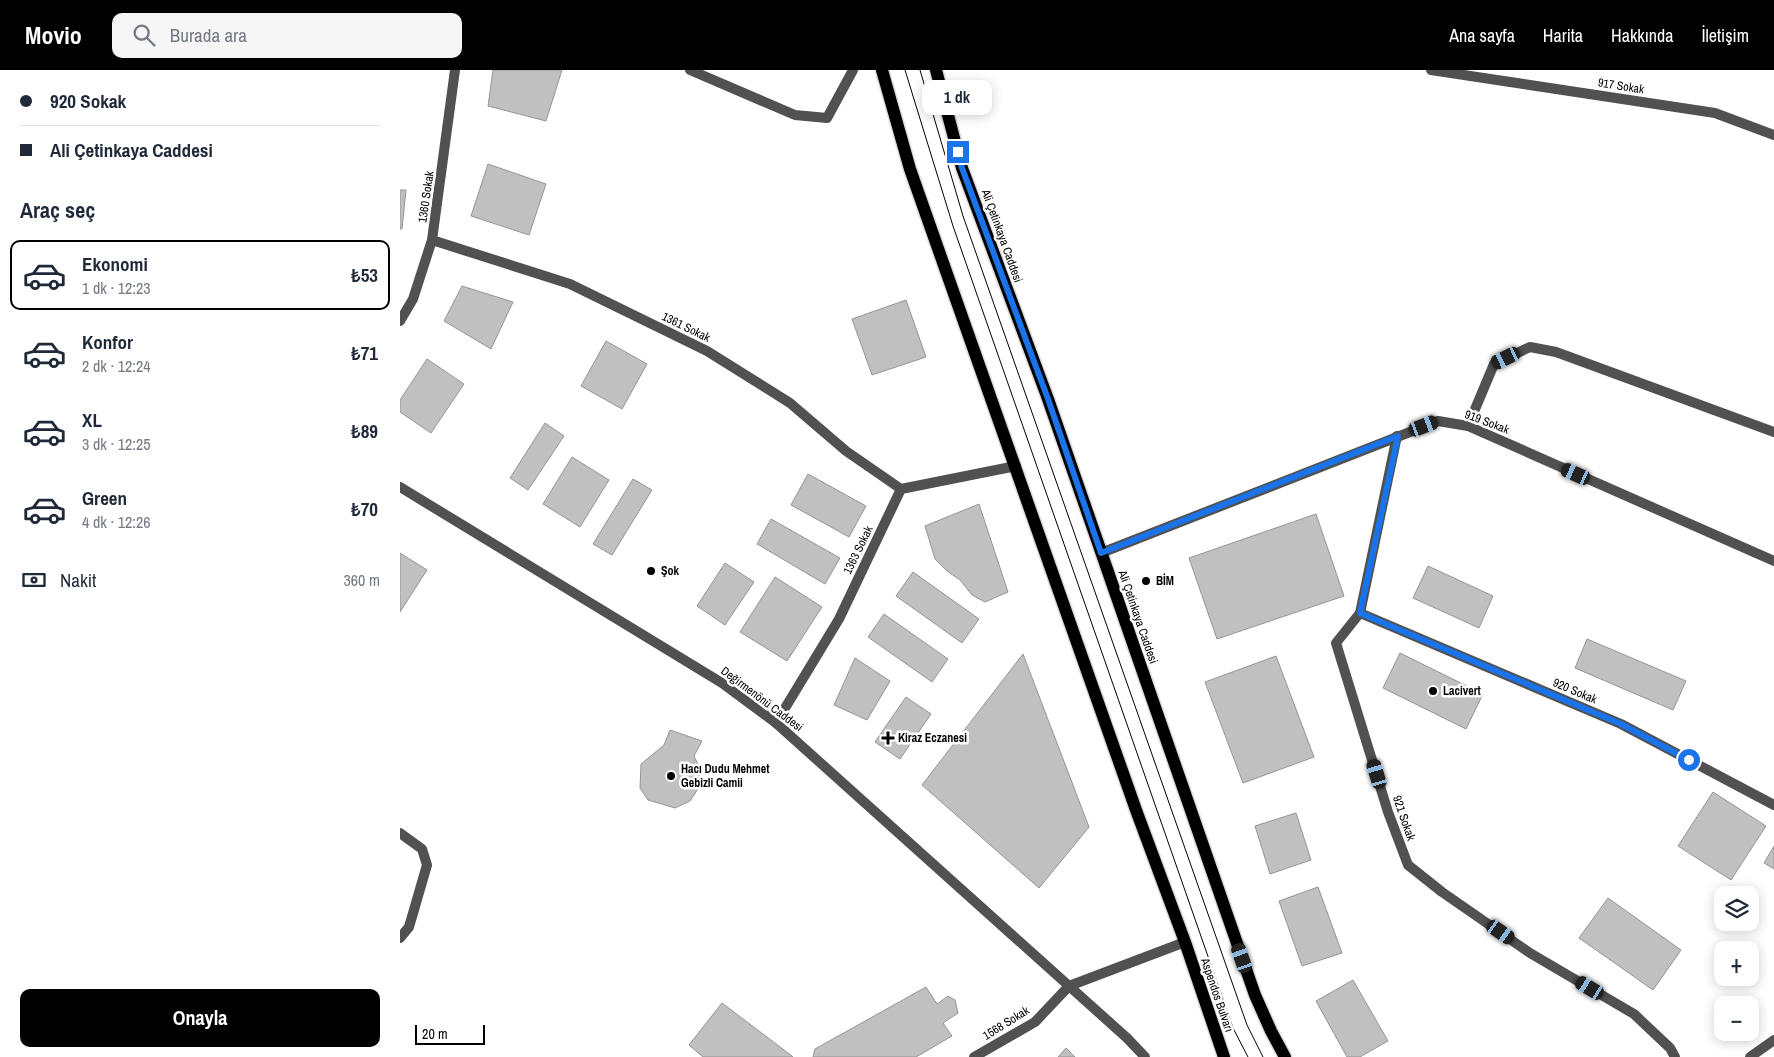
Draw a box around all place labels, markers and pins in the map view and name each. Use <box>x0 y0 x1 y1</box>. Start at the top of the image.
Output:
place label: Şok <box>661 563 680 579</box>
marker: Şok <box>645 565 657 577</box>
place label: BİM <box>1156 573 1174 589</box>
marker: BİM <box>1140 575 1152 587</box>
place label: Lacivert <box>1443 683 1481 699</box>
marker: Lacivert <box>1427 685 1439 697</box>
place label: Kiraz Eczanesi <box>898 730 967 746</box>
marker: Kiraz Eczanesi <box>882 732 894 744</box>
place label: Hacı Dudu Mehmet Gebizli Camii <box>681 761 770 791</box>
marker: Hacı Dudu Mehmet Gebizli Camii <box>665 770 677 782</box>

